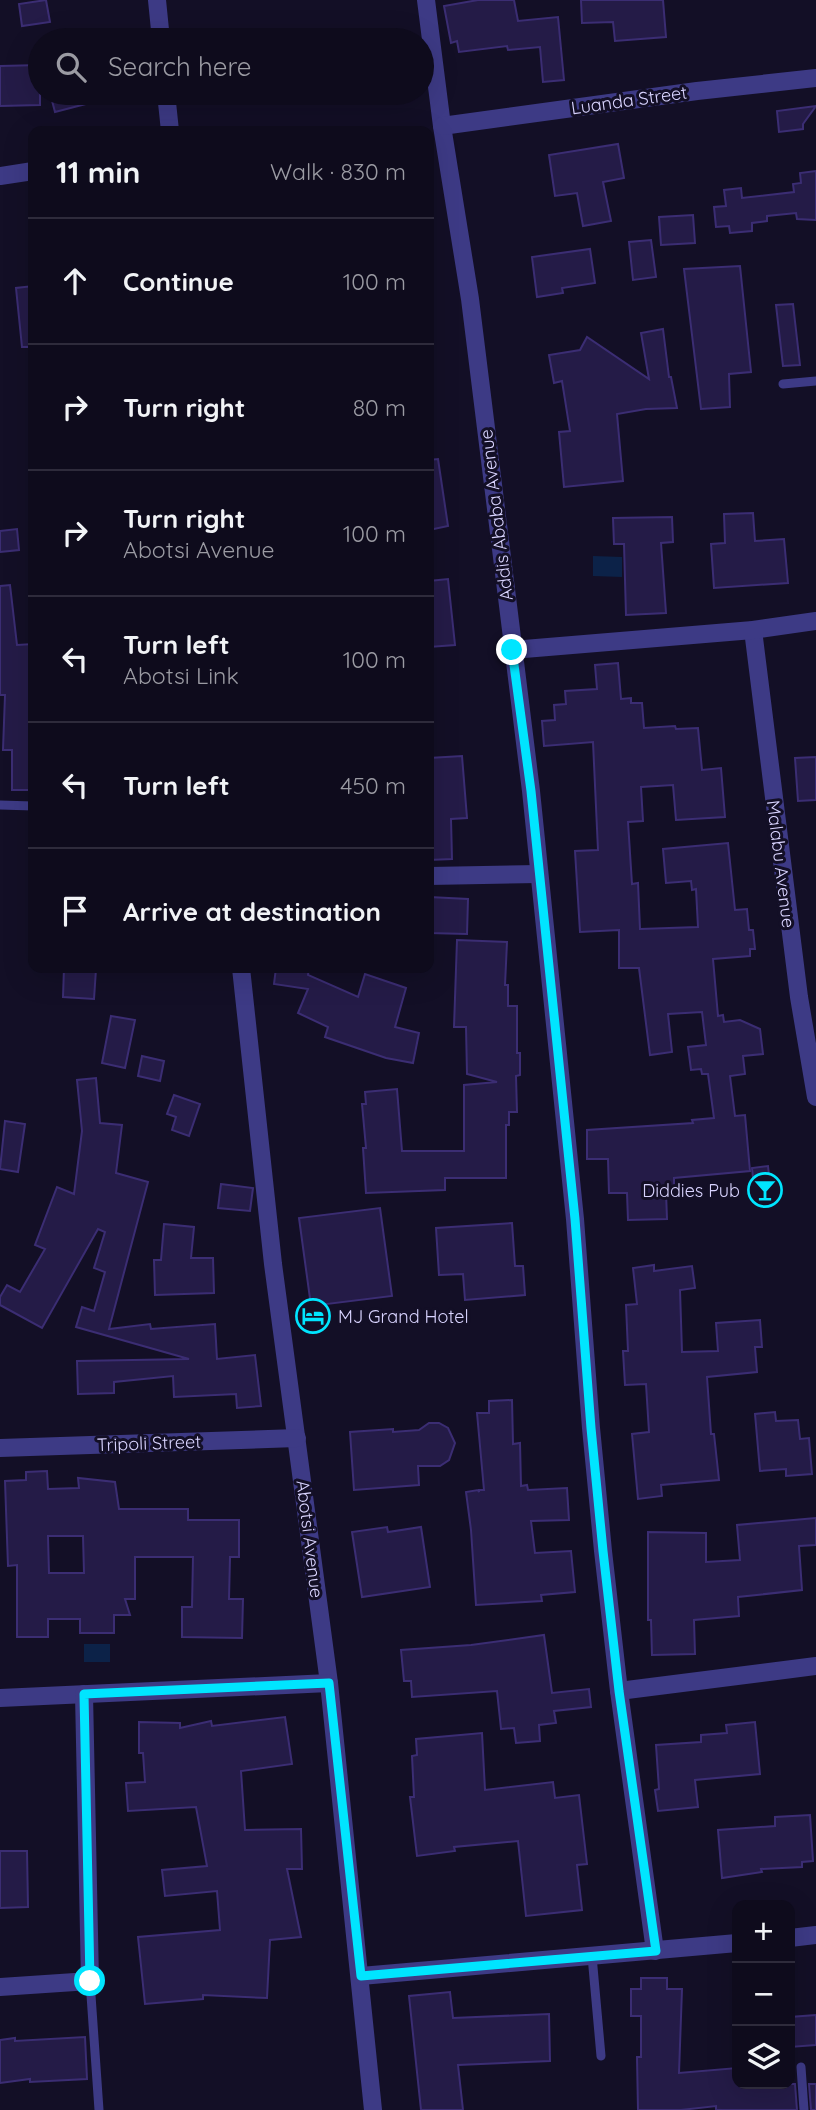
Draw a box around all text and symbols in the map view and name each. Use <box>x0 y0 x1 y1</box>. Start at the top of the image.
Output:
search box <box>28 28 434 105</box>
icon: search <box>52 48 90 86</box>
text: Search here <box>108 50 252 83</box>
street label: Luanda Street <box>569 80 689 120</box>
text: 11 min <box>56 153 140 191</box>
text: Walk · 830 m <box>270 157 406 186</box>
icon: ahead <box>56 262 94 300</box>
text: Continue <box>123 265 234 298</box>
text: 100 m <box>343 267 406 296</box>
icon: right <box>56 388 94 426</box>
text: Turn right <box>123 391 245 424</box>
text: 80 m <box>353 393 406 422</box>
street label: Addis Ababa Avenue <box>474 428 518 602</box>
text: Turn right <box>123 502 245 535</box>
icon: right <box>56 514 94 552</box>
text: 100 m <box>343 519 406 548</box>
text: Abotsi Avenue <box>123 535 275 564</box>
text: Turn left <box>123 628 230 661</box>
route end <box>496 634 527 665</box>
icon: left <box>56 640 94 678</box>
text: 100 m <box>343 645 406 674</box>
text: Abotsi Link <box>123 661 239 690</box>
icon: left <box>56 766 94 804</box>
text: Turn left <box>123 769 230 802</box>
text: 450 m <box>340 771 406 800</box>
street label: Malabu Avenue <box>762 799 800 929</box>
icon: arrive <box>56 892 94 930</box>
text: Arrive at destination <box>123 895 381 928</box>
bar icon: Diddies Pub <box>746 1171 784 1209</box>
place label: Diddies Pub <box>642 1179 740 1202</box>
hotel icon: MJ Grand Hotel <box>294 1297 332 1335</box>
place label: MJ Grand Hotel <box>338 1305 469 1328</box>
street label: Tripoli Street <box>96 1430 202 1456</box>
street label: Abotsi Avenue <box>291 1479 329 1599</box>
map controls <box>732 1900 795 2089</box>
button: + <box>732 1900 795 1963</box>
button: − <box>732 1963 795 2026</box>
route start <box>74 1965 105 1996</box>
button: layers <box>732 2026 795 2089</box>

